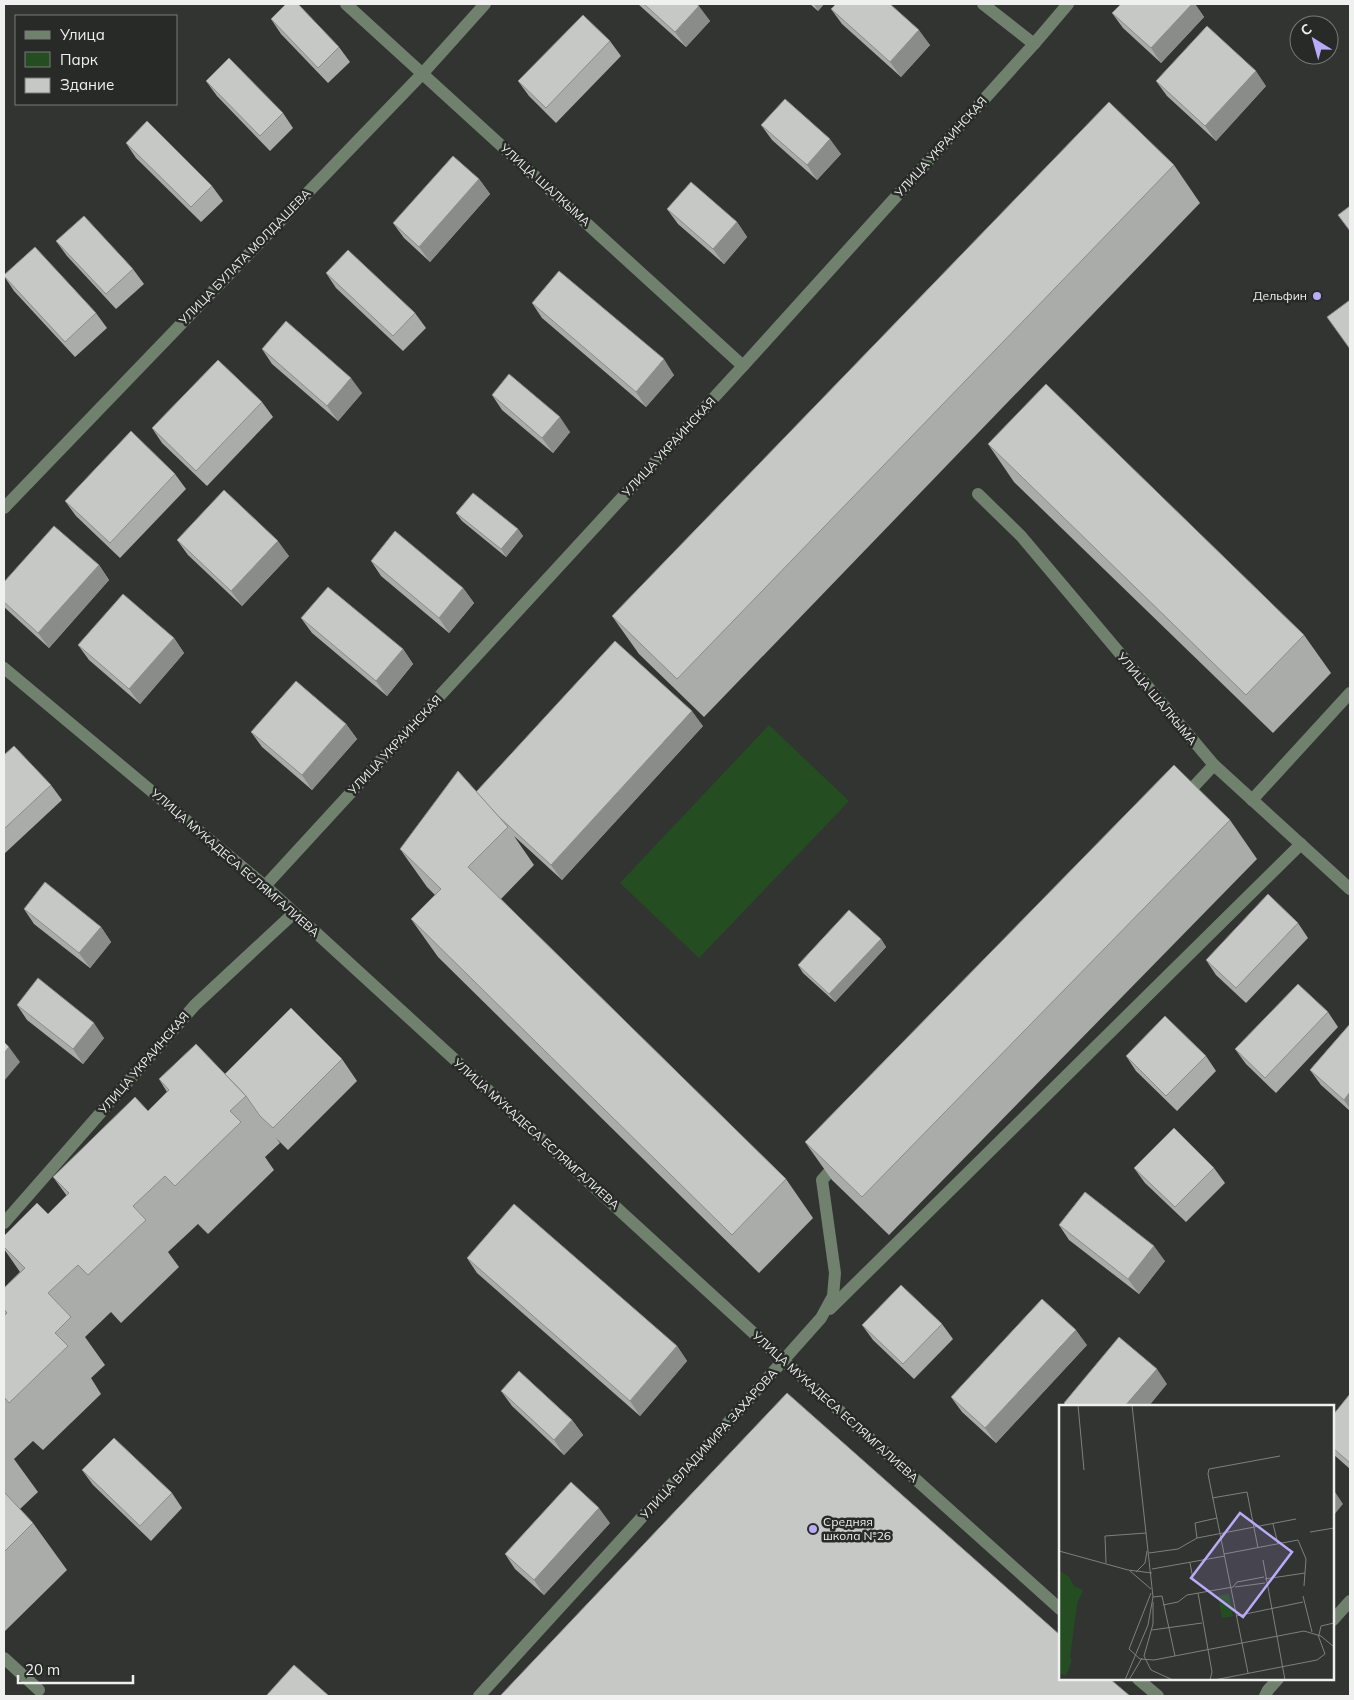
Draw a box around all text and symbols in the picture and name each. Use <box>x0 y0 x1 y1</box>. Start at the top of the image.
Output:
legend <box>15 15 178 105</box>
north arrow <box>1289 15 1339 65</box>
text: С <box>1297 20 1315 40</box>
text: Улица <box>59 25 105 44</box>
text: Парк <box>60 50 99 69</box>
text: Здание <box>60 75 114 94</box>
street label: УЛИЦА УКРАИНСКАЯ <box>891 93 990 201</box>
street label: УЛИЦА ШАЛКЫМА <box>496 140 594 229</box>
street label: УЛИЦА БУЛАТА МОЛДАШЕВА <box>175 186 314 328</box>
place label: Дельфин <box>1253 288 1307 303</box>
marker: Дельфин <box>1311 290 1323 302</box>
street label: УЛИЦА УКРАИНСКАЯ <box>618 394 719 500</box>
street label: УЛИЦА ШАЛКЫМА <box>1114 649 1201 748</box>
street label: УЛИЦА УКРАИНСКАЯ <box>344 692 445 798</box>
street label: УЛИЦА МУКАДЕСА ЕСЛЯМГАЛИЕВА <box>147 785 323 940</box>
street label: УЛИЦА УКРАИНСКАЯ <box>95 1009 192 1118</box>
street label: УЛИЦА МУКАДЕСА ЕСЛЯМГАЛИЕВА <box>449 1054 623 1212</box>
street label: УЛИЦА МУКАДЕСА ЕСЛЯМГАЛИЕВА <box>748 1327 922 1485</box>
street label: УЛИЦА ВЛАДИМИРА ЗАХАРОВА <box>636 1365 780 1523</box>
inset map <box>1059 1405 1334 1680</box>
place label: Средняя школа №26 <box>823 1514 891 1543</box>
marker: Средняя школа №26 <box>807 1523 819 1535</box>
scale bar <box>18 1652 132 1684</box>
text: 20 m <box>25 1660 60 1679</box>

